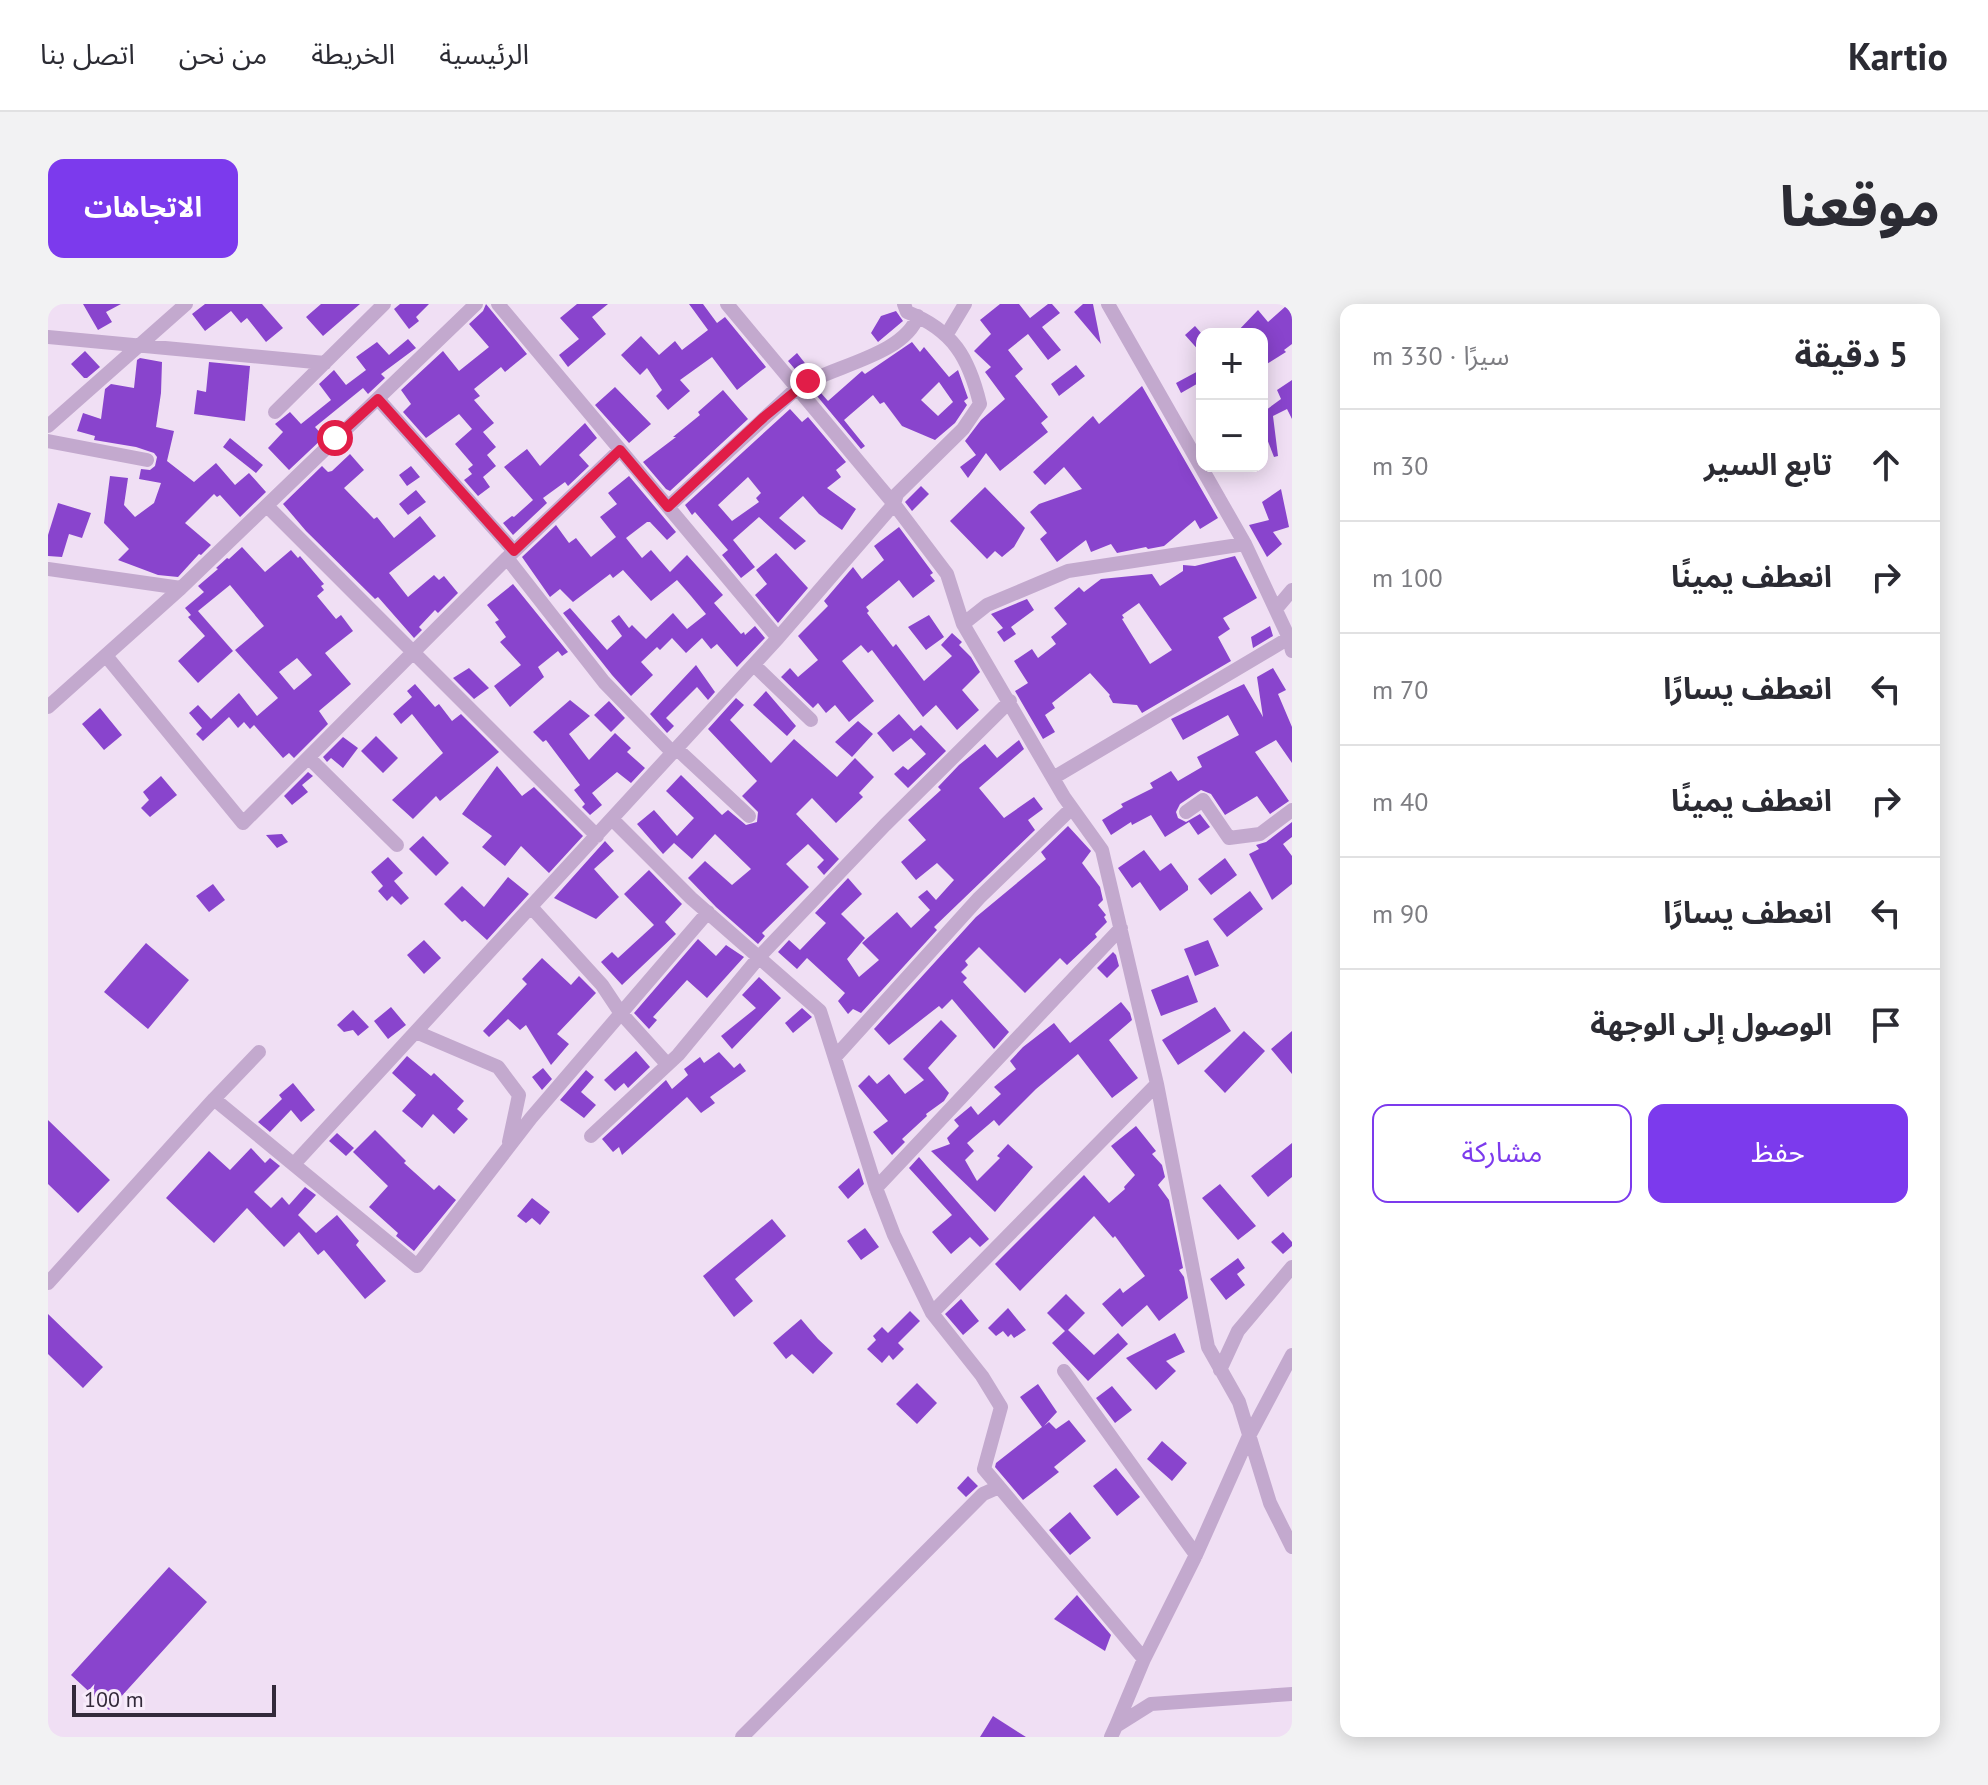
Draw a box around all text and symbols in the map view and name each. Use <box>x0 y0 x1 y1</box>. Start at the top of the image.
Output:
text: Kartio <box>1848 31 1948 80</box>
text: اتصل بنا <box>40 35 135 72</box>
text: من نحن <box>179 35 267 72</box>
text: الخريطة <box>311 35 395 72</box>
text: الرئيسية <box>439 35 529 72</box>
button: الاتجاهات <box>48 159 238 258</box>
text: موقعنا <box>1780 169 1940 241</box>
map controls <box>1196 328 1268 472</box>
button: + <box>1196 328 1268 400</box>
text: 5 دقيقة <box>1795 332 1908 376</box>
text: سيرًا · 330 m <box>1372 339 1509 372</box>
route end <box>790 363 826 399</box>
button: − <box>1196 400 1268 472</box>
route start <box>317 420 353 456</box>
icon: ahead <box>1864 443 1908 487</box>
text: تابع السير <box>1704 444 1832 483</box>
text: 30 m <box>1372 449 1428 482</box>
icon: right <box>1864 555 1908 599</box>
text: انعطف يمينًا <box>1671 556 1832 595</box>
text: 100 m <box>1372 561 1443 594</box>
icon: left <box>1864 667 1908 711</box>
text: انعطف يسارًا <box>1663 668 1832 707</box>
text: 70 m <box>1372 673 1428 706</box>
icon: right <box>1864 779 1908 823</box>
text: انعطف يمينًا <box>1671 780 1832 819</box>
text: 40 m <box>1372 785 1428 818</box>
icon: left <box>1864 891 1908 935</box>
text: انعطف يسارًا <box>1663 892 1832 931</box>
text: 90 m <box>1372 897 1428 930</box>
icon: arrive <box>1864 1003 1908 1047</box>
text: الوصول إلى الوجهة <box>1590 1004 1832 1043</box>
button: مشاركة <box>1372 1104 1632 1203</box>
button: حفظ <box>1648 1104 1908 1203</box>
scale bar <box>72 1681 276 1717</box>
text: 100 m <box>84 1685 144 1713</box>

